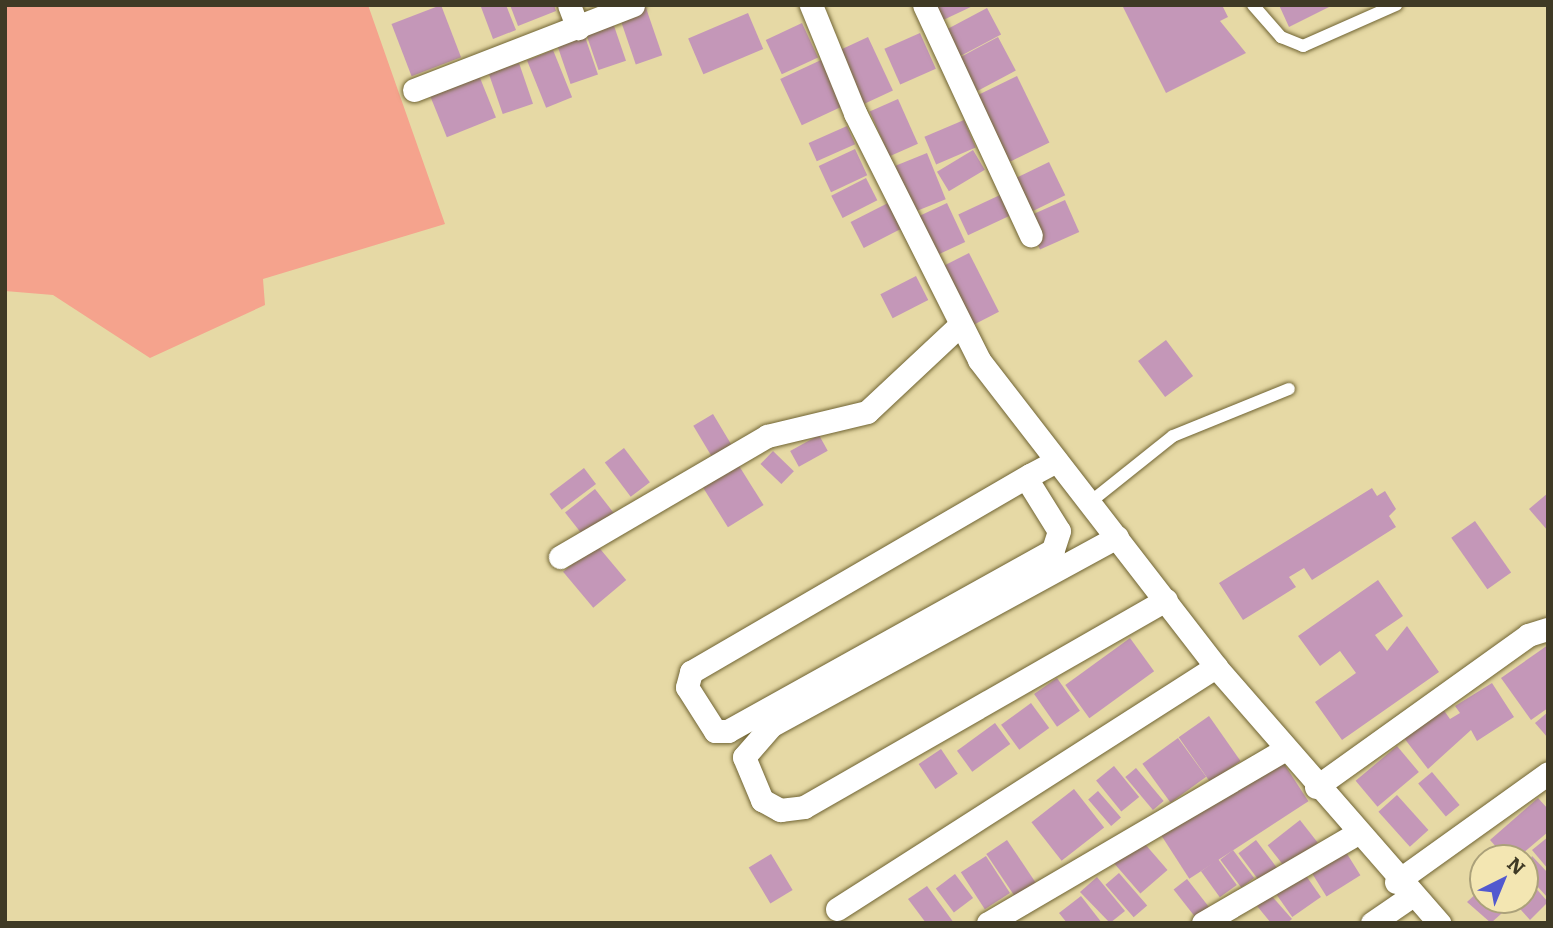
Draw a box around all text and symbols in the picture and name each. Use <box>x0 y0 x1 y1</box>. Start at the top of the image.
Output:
north arrow <box>1469 844 1539 914</box>
text: N <box>1502 849 1532 881</box>

